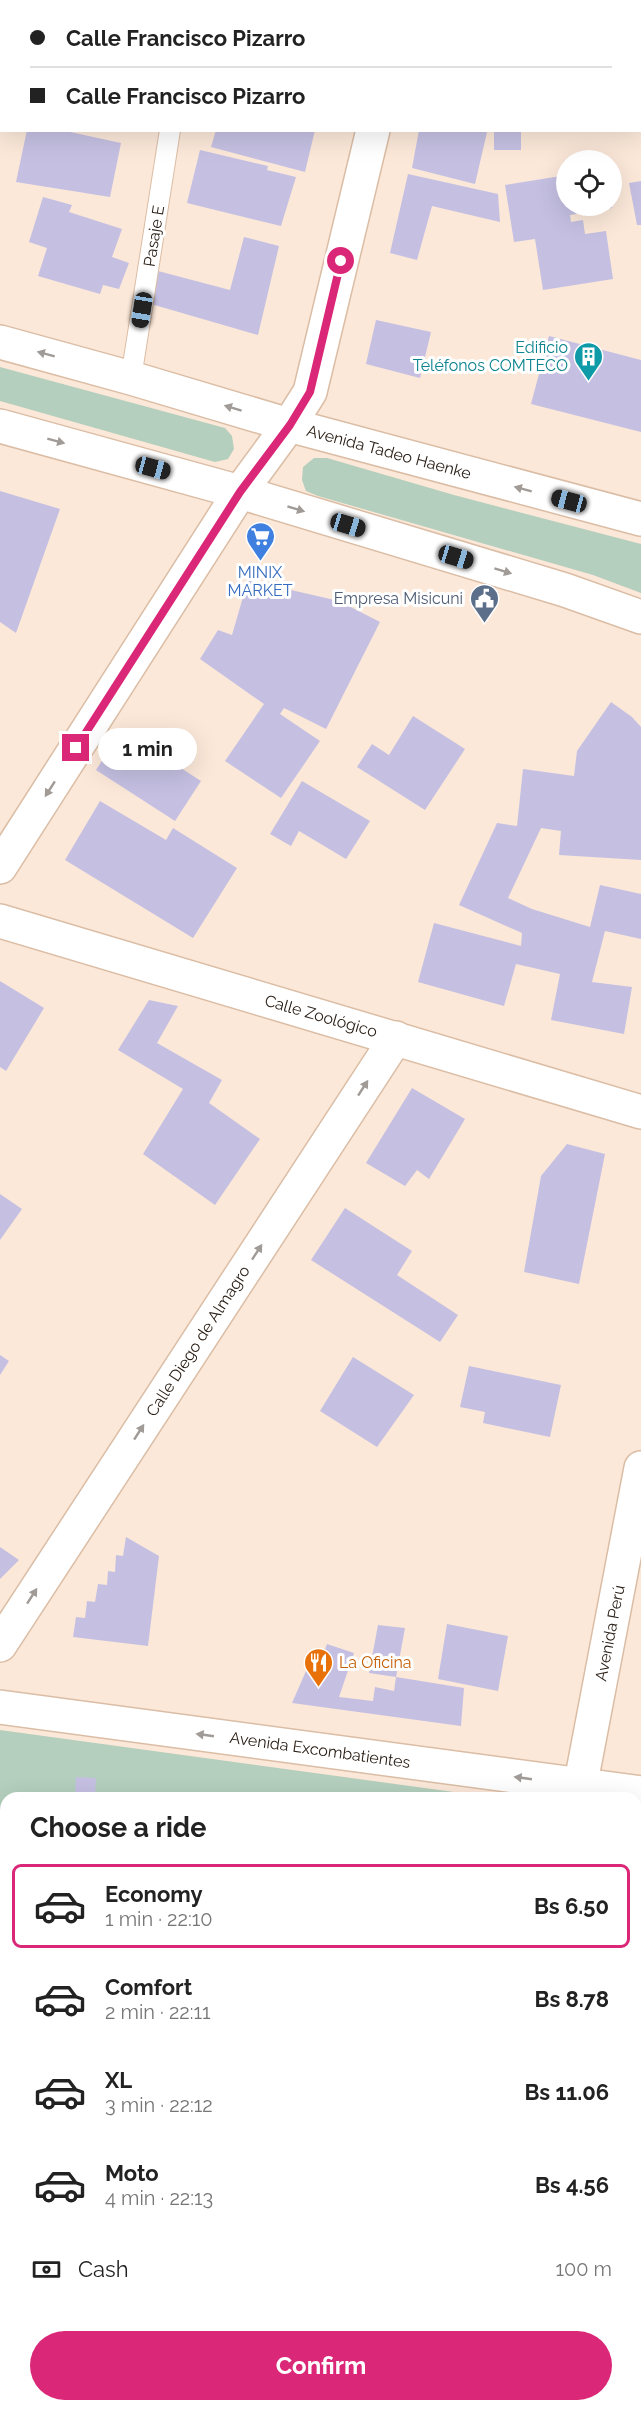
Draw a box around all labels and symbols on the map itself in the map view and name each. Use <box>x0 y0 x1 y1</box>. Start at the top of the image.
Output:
street label: Pasaje E <box>140 204 168 268</box>
route start <box>327 247 354 274</box>
car <box>130 291 154 329</box>
place label: Edificio Teléfonos COMTECO <box>413 338 568 375</box>
building icon: Edificio Teléfonos COMTECO <box>573 340 605 382</box>
one-way arrow <box>37 349 55 359</box>
one-way arrow <box>224 403 242 412</box>
street label: Avenida Tadeo Haenke <box>305 421 473 483</box>
one-way arrow <box>48 437 66 446</box>
car <box>133 455 173 481</box>
one-way arrow <box>514 483 532 493</box>
car <box>549 488 589 514</box>
one-way arrow <box>287 505 305 514</box>
car <box>328 511 368 539</box>
supermarket icon: MINIX MARKET <box>244 520 276 562</box>
car <box>436 543 476 571</box>
place label: MINIX MARKET <box>227 563 293 600</box>
one-way arrow <box>494 567 512 576</box>
public building icon: Empresa Misicuni <box>468 582 500 624</box>
place label: Empresa Misicuni <box>334 589 463 608</box>
callout: 1 min <box>97 727 196 769</box>
route end <box>62 734 89 761</box>
one-way arrow <box>45 780 56 797</box>
street label: Calle Zoológico <box>263 991 379 1041</box>
one-way arrow <box>358 1080 369 1096</box>
one-way arrow <box>251 1244 263 1260</box>
street label: Calle Diego de Almagro <box>142 1262 254 1420</box>
one-way arrow <box>133 1424 144 1441</box>
street label: Avenida Perú <box>591 1583 629 1683</box>
one-way arrow <box>26 1588 38 1604</box>
restaurant icon: La Oficina <box>302 1646 334 1688</box>
place label: La Oficina <box>339 1653 412 1672</box>
street label: Avenida Excombatientes <box>228 1728 412 1772</box>
one-way arrow <box>195 1730 214 1739</box>
one-way arrow <box>513 1773 532 1782</box>

